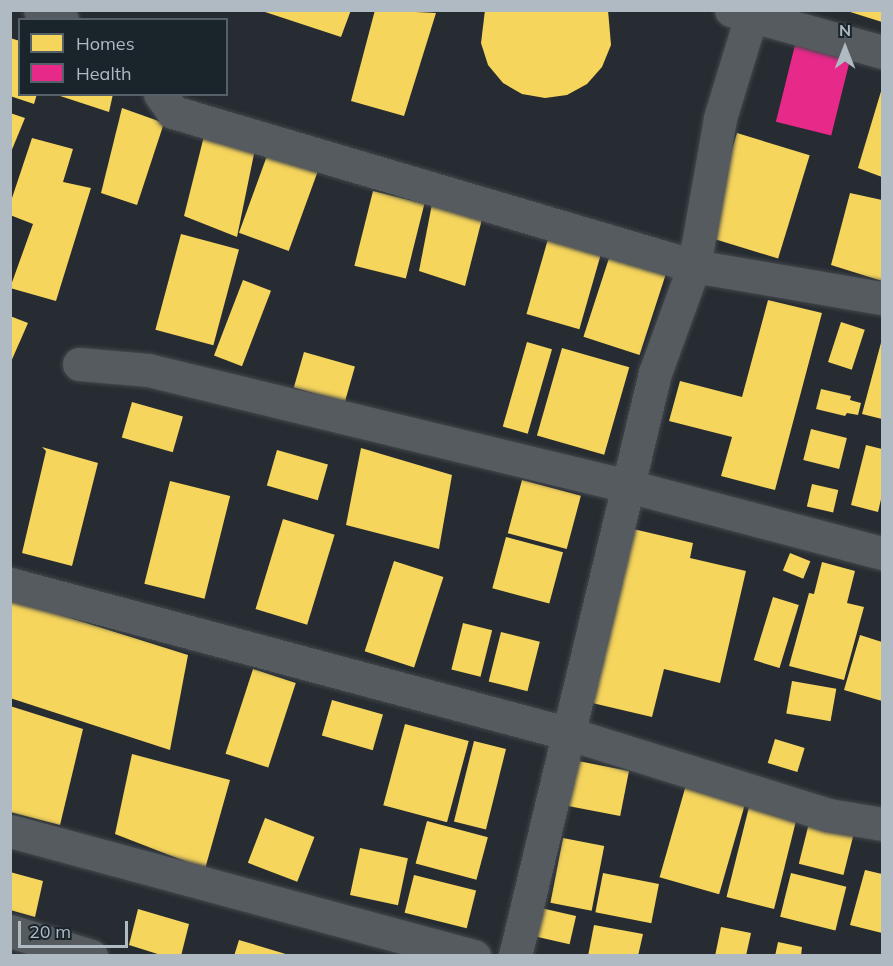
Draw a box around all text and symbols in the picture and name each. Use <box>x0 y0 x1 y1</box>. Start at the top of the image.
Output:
legend <box>18 18 228 96</box>
north arrow <box>815 18 875 78</box>
text: N <box>839 20 851 40</box>
text: Homes <box>76 32 135 55</box>
text: Health <box>76 62 132 85</box>
scale bar <box>21 909 130 947</box>
text: 20 m <box>29 920 71 943</box>

